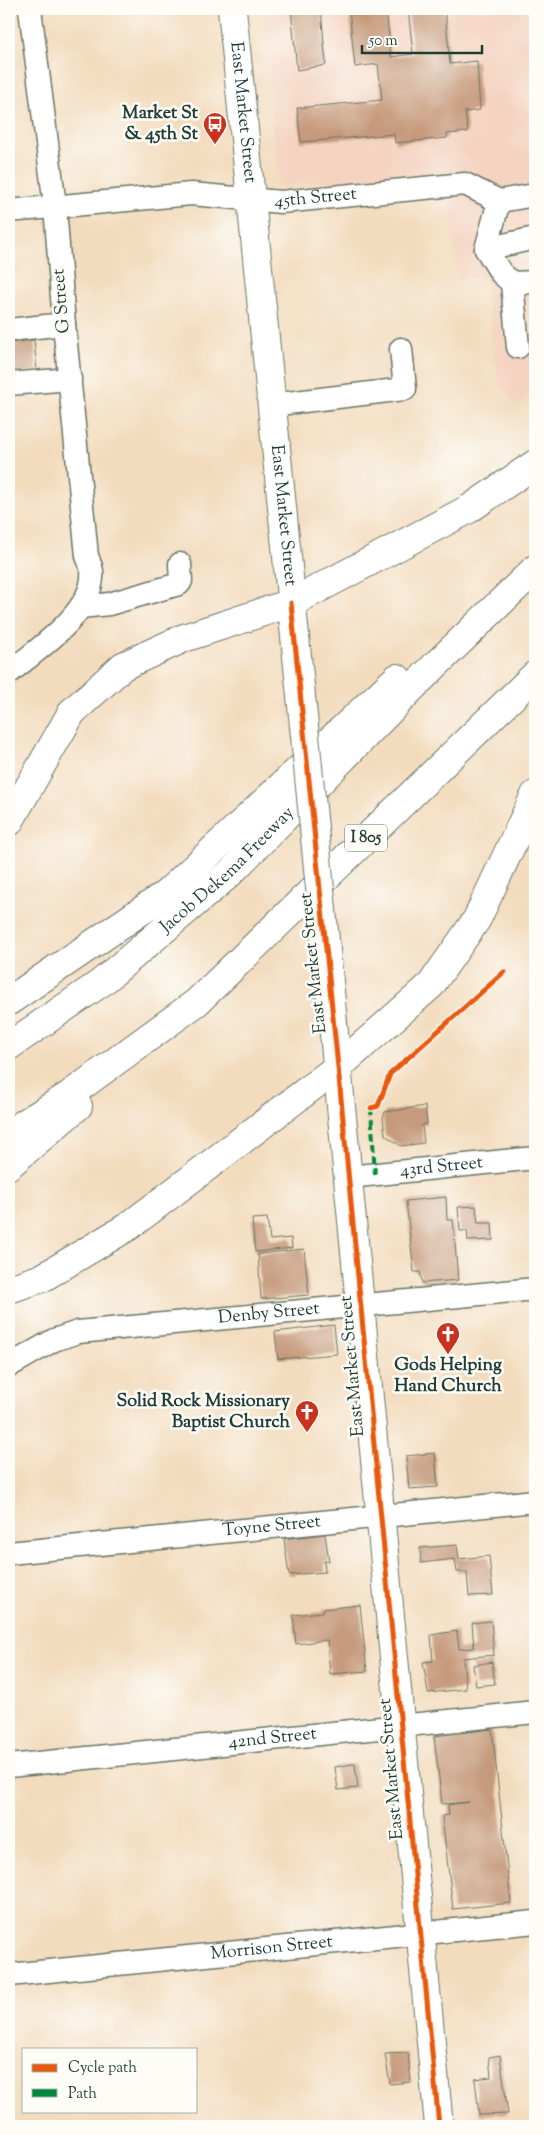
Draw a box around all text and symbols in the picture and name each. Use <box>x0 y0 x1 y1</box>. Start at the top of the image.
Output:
scale bar <box>362 22 482 54</box>
text: 50 m <box>368 31 398 52</box>
street label: East Market Street <box>222 41 262 184</box>
place label: Market St & 45th St <box>122 101 199 148</box>
bus stop icon: Market St & 45th St <box>202 111 228 145</box>
street label: 45th Street <box>274 182 358 215</box>
street label: G Street <box>46 267 78 335</box>
street label: East Market Street <box>263 444 303 587</box>
street label: Jacob Dekema Freeway <box>154 801 301 941</box>
road number: I 805 <box>345 824 387 851</box>
street label: East Market Street <box>294 891 334 1035</box>
street label: 43rd Street <box>399 1150 484 1185</box>
street label: East Market Street <box>334 1294 372 1438</box>
street label: Denby Street <box>217 1296 321 1332</box>
church icon: Gods Helping Hand Church <box>435 1321 461 1355</box>
place label: Gods Helping Hand Church <box>394 1353 502 1400</box>
place label: Solid Rock Missionary Baptist Church <box>116 1389 290 1436</box>
church icon: Solid Rock Missionary Baptist Church <box>294 1399 320 1433</box>
street label: Toyne Street <box>221 1509 322 1545</box>
street label: East Market Street <box>373 1697 411 1841</box>
street label: 42nd Street <box>227 1721 318 1756</box>
street label: Morrison Street <box>209 1929 334 1968</box>
legend <box>22 2048 198 2112</box>
text: Cycle path <box>68 2058 137 2079</box>
text: Path <box>68 2084 97 2105</box>

